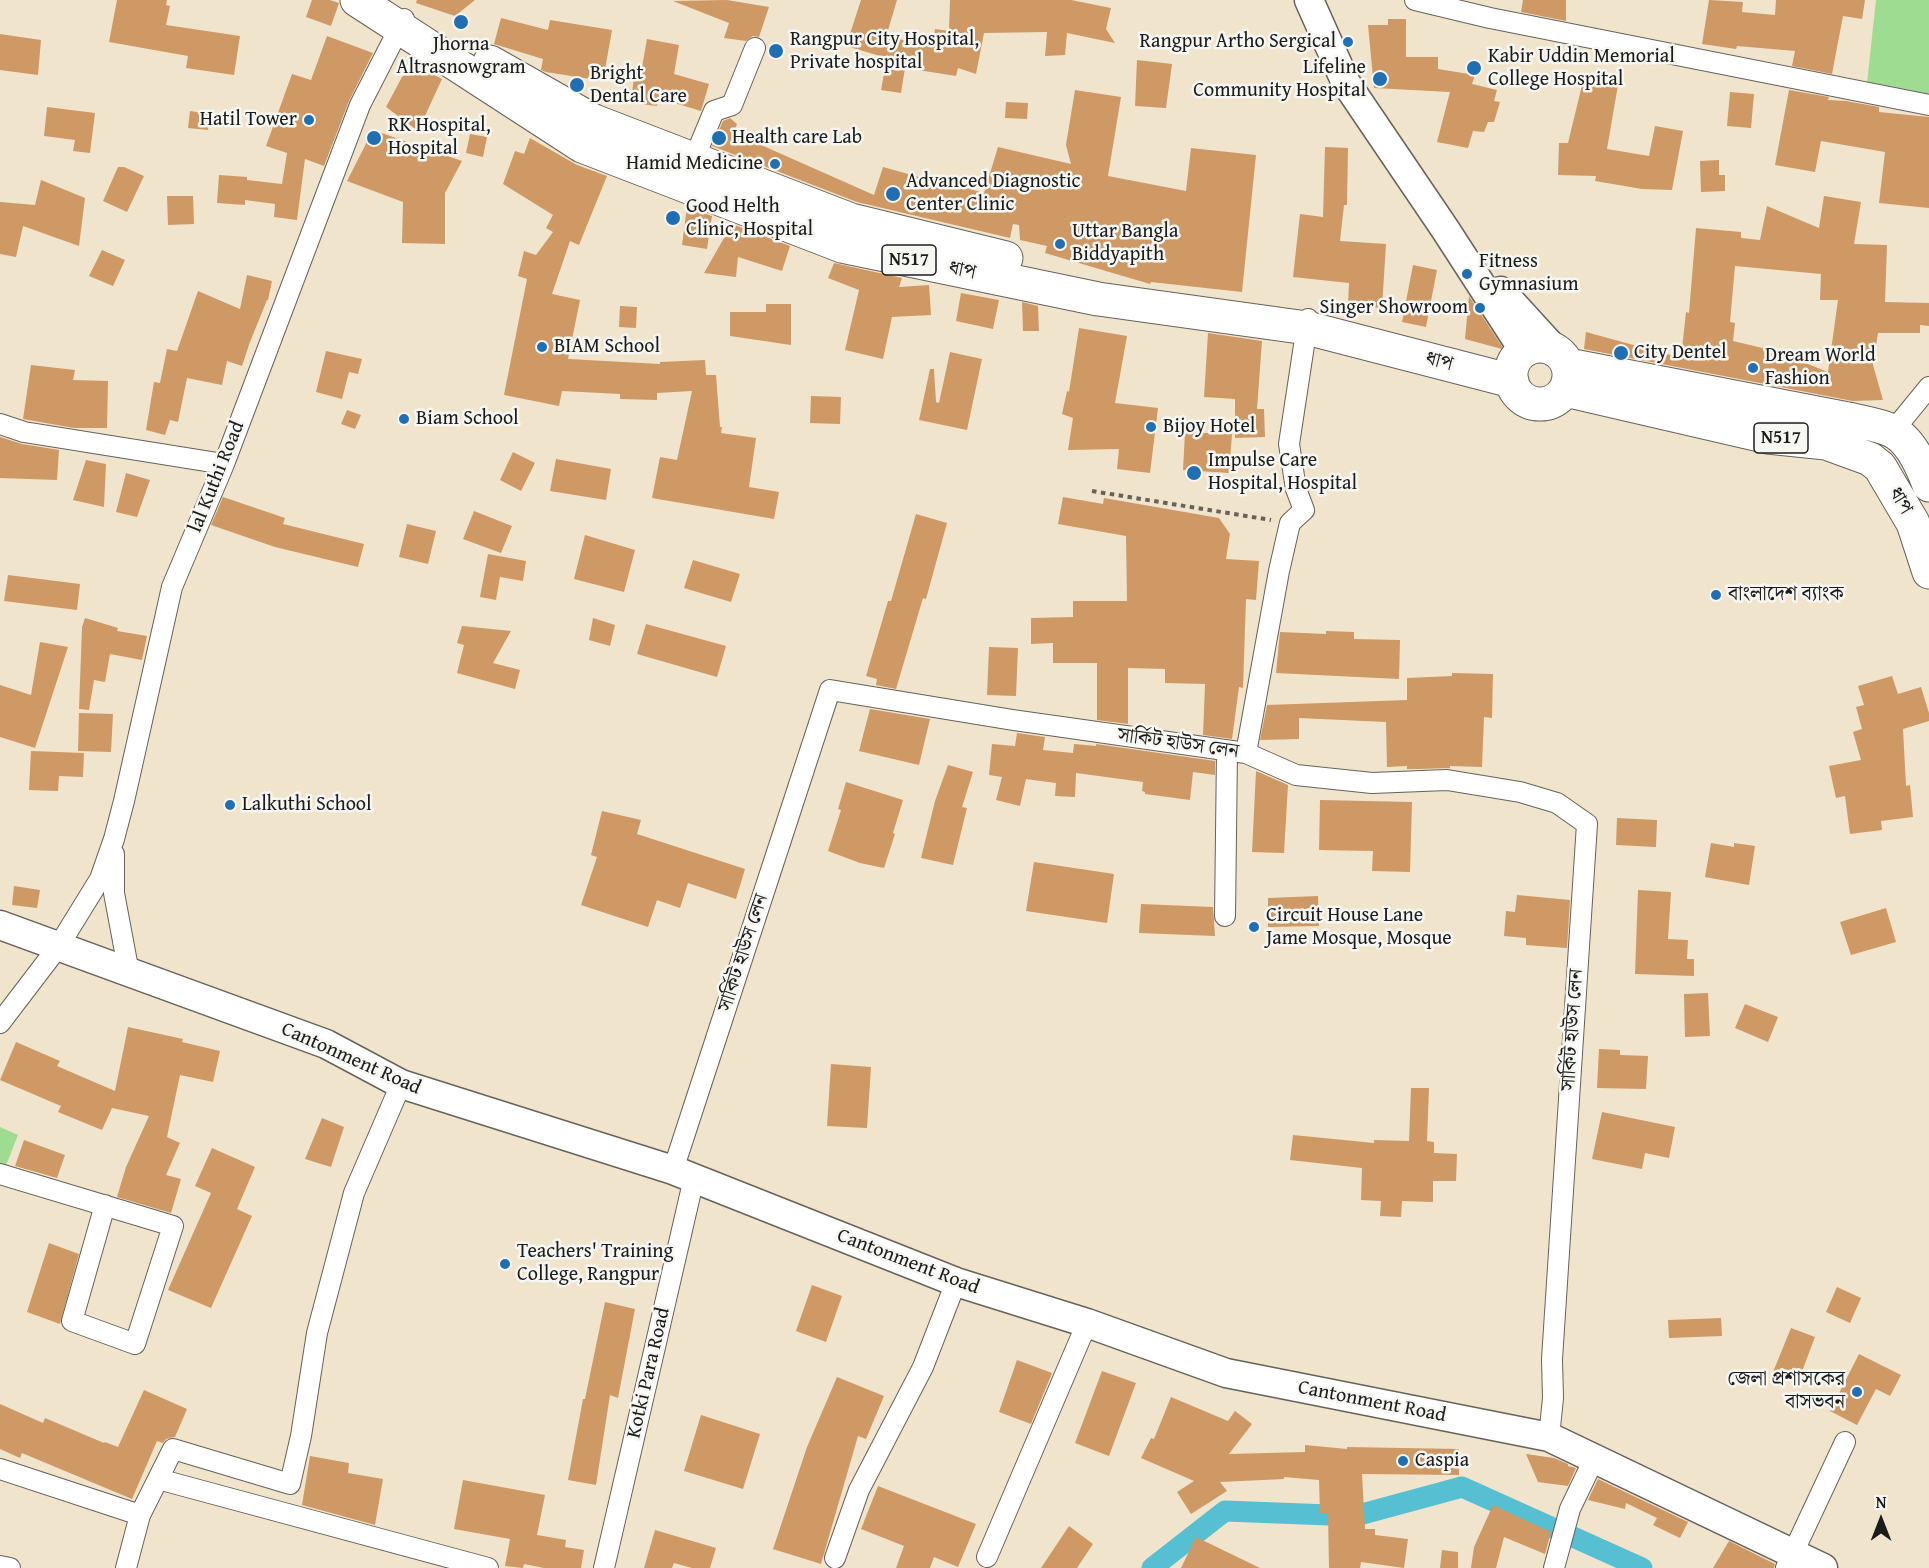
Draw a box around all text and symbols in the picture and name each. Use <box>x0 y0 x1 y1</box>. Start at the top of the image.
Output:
marker: Jhorna Altrasnowgram <box>452 13 470 31</box>
place label: Rangpur City Hospital, Private hospital <box>790 28 979 75</box>
place label: Rangpur Artho Sergical <box>1139 30 1336 54</box>
place label: Jhorna Altrasnowgram <box>396 33 526 80</box>
marker: Rangpur Artho Sergical <box>1341 35 1355 49</box>
marker: Rangpur City Hospital, Private hospital <box>767 42 785 60</box>
place label: Kabir Uddin Memorial College Hospital <box>1488 45 1675 92</box>
place label: Lifeline Community Hospital <box>1193 56 1366 103</box>
marker: Kabir Uddin Memorial College Hospital <box>1465 59 1483 77</box>
place label: Bright Dental Care <box>590 62 687 109</box>
marker: Lifeline Community Hospital <box>1371 70 1389 88</box>
marker: Bright Dental Care <box>568 76 586 94</box>
place label: Hatil Tower <box>200 108 297 132</box>
marker: Hatil Tower <box>302 113 316 127</box>
place label: RK Hospital, Hospital <box>388 114 491 161</box>
place label: Health care Lab <box>732 126 862 150</box>
marker: RK Hospital, Hospital <box>365 129 383 147</box>
marker: Health care Lab <box>710 129 728 147</box>
place label: Hamid Medicine <box>626 152 763 176</box>
marker: Hamid Medicine <box>768 157 782 171</box>
place label: Advanced Diagnostic Center Clinic <box>906 170 1080 217</box>
marker: Advanced Diagnostic Center Clinic <box>884 185 902 203</box>
place label: Good Helth Clinic, Hospital <box>686 195 813 242</box>
marker: Good Helth Clinic, Hospital <box>664 209 682 227</box>
place label: Uttar Bangla Biddyapith <box>1072 220 1178 267</box>
marker: Uttar Bangla Biddyapith <box>1053 237 1067 251</box>
road number: N517 <box>882 245 936 275</box>
place label: Fitness Gymnasium <box>1479 250 1578 297</box>
street label: ধাপ <box>946 256 978 286</box>
marker: Fitness Gymnasium <box>1460 267 1474 281</box>
place label: Singer Showroom <box>1320 296 1468 320</box>
marker: Singer Showroom <box>1473 301 1487 315</box>
place label: BIAM School <box>554 335 660 359</box>
marker: BIAM School <box>535 340 549 354</box>
place label: City Dentel <box>1634 341 1727 365</box>
marker: City Dentel <box>1612 344 1630 362</box>
place label: Dream World Fashion <box>1765 344 1876 391</box>
street label: ধাপ <box>1423 347 1455 377</box>
marker: Dream World Fashion <box>1746 361 1760 375</box>
place label: Biam School <box>416 407 519 431</box>
marker: Biam School <box>397 412 411 426</box>
place label: Bijoy Hotel <box>1163 415 1255 439</box>
street label: lal Kuthi Road <box>184 418 250 536</box>
marker: Bijoy Hotel <box>1144 420 1158 434</box>
road number: N517 <box>1754 423 1808 453</box>
place label: Impulse Care Hospital, Hospital <box>1208 449 1357 496</box>
marker: Impulse Care Hospital, Hospital <box>1185 464 1203 482</box>
street label: ধাপ <box>1883 483 1917 519</box>
place label: বাংলাদেশ ব্যাংক <box>1728 583 1843 607</box>
marker: বাংলাদেশ ব্যাংক <box>1709 588 1723 602</box>
street label: সার্কিট হাউস লেন <box>1116 724 1240 764</box>
place label: Lalkuthi School <box>242 793 372 817</box>
marker: Lalkuthi School <box>223 798 237 812</box>
street label: সার্কিট হাউস লেন <box>714 891 774 1015</box>
place label: Circuit House Lane Jame Mosque, Mosque <box>1266 904 1452 951</box>
marker: Circuit House Lane Jame Mosque, Mosque <box>1247 920 1261 934</box>
street label: সার্কিট হাউস লেন <box>1557 968 1589 1092</box>
street label: Cantonment Road <box>277 1017 425 1101</box>
street label: Cantonment Road <box>834 1224 982 1300</box>
place label: Teachers' Training College, Rangpur <box>517 1240 674 1287</box>
marker: Teachers' Training College, Rangpur <box>498 1257 512 1271</box>
street label: Kotki Para Road <box>622 1305 676 1441</box>
place label: জেলা প্রশাসকের বাসভবন <box>1727 1368 1845 1415</box>
street label: Cantonment Road <box>1296 1376 1448 1428</box>
marker: জেলা প্রশাসকের বাসভবন <box>1850 1385 1864 1399</box>
place label: Caspia <box>1415 1449 1469 1473</box>
marker: Caspia <box>1396 1454 1410 1468</box>
north arrow <box>1851 1490 1911 1550</box>
text: N <box>1876 1490 1886 1514</box>

